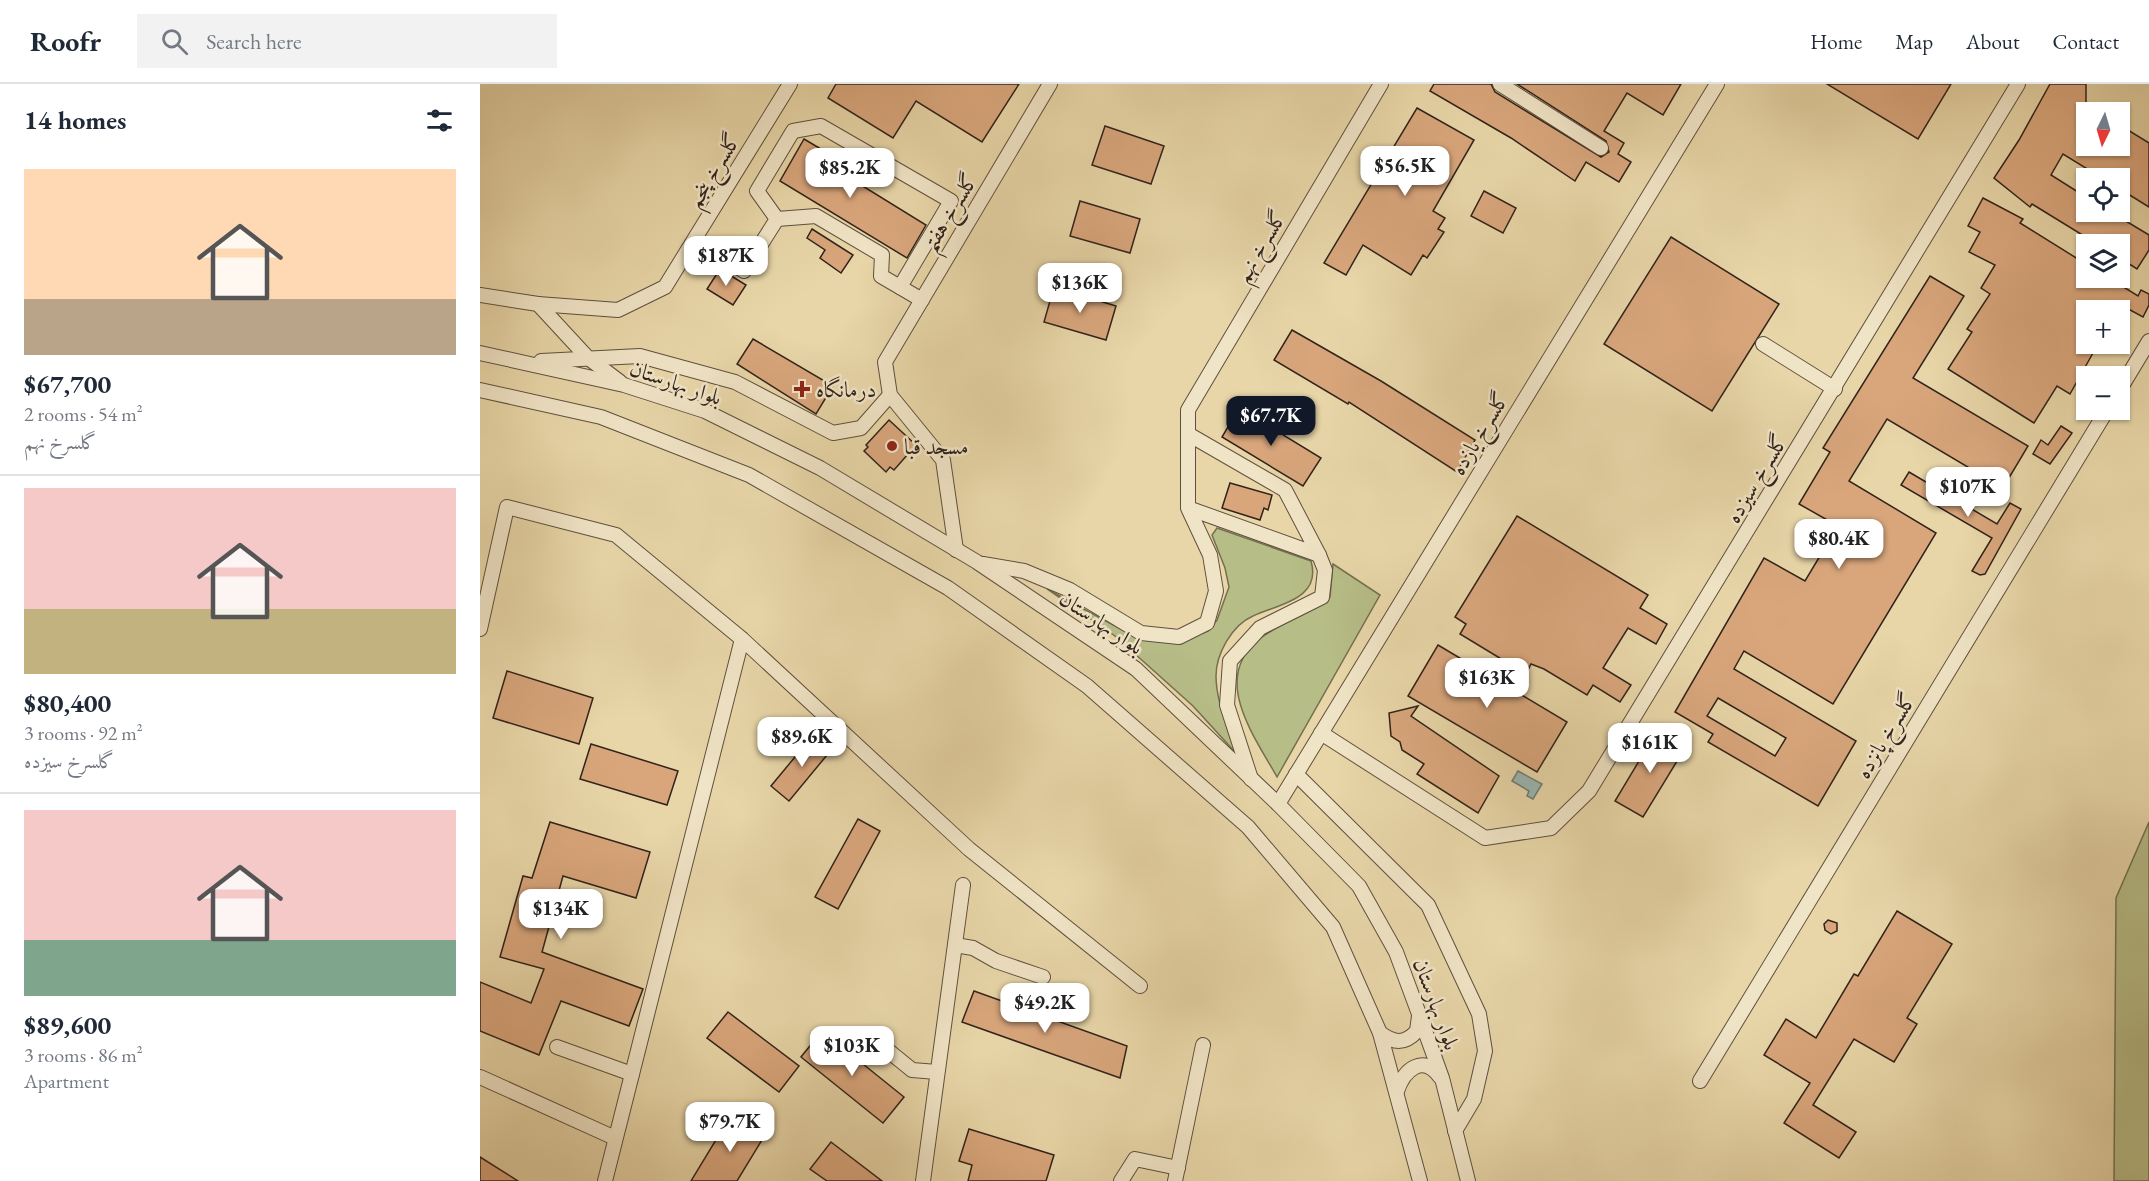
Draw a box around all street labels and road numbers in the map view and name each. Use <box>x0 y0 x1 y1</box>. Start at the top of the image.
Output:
street label: گلسرخ پنجم <box>680 127 752 216</box>
street label: گلسرخ هفتم <box>915 167 990 261</box>
street label: گلسرخ نهم <box>1228 204 1298 291</box>
street label: بلوار بهارستان <box>626 353 726 412</box>
street label: گلسرخ یازده <box>1443 386 1520 483</box>
street label: گلسرخ سیزده <box>1718 428 1799 531</box>
street label: بلوار بهارستان <box>1054 584 1150 661</box>
street label: گلسرخ پانزده <box>1848 687 1927 786</box>
street label: بلوار بهارستان <box>1407 954 1467 1054</box>

